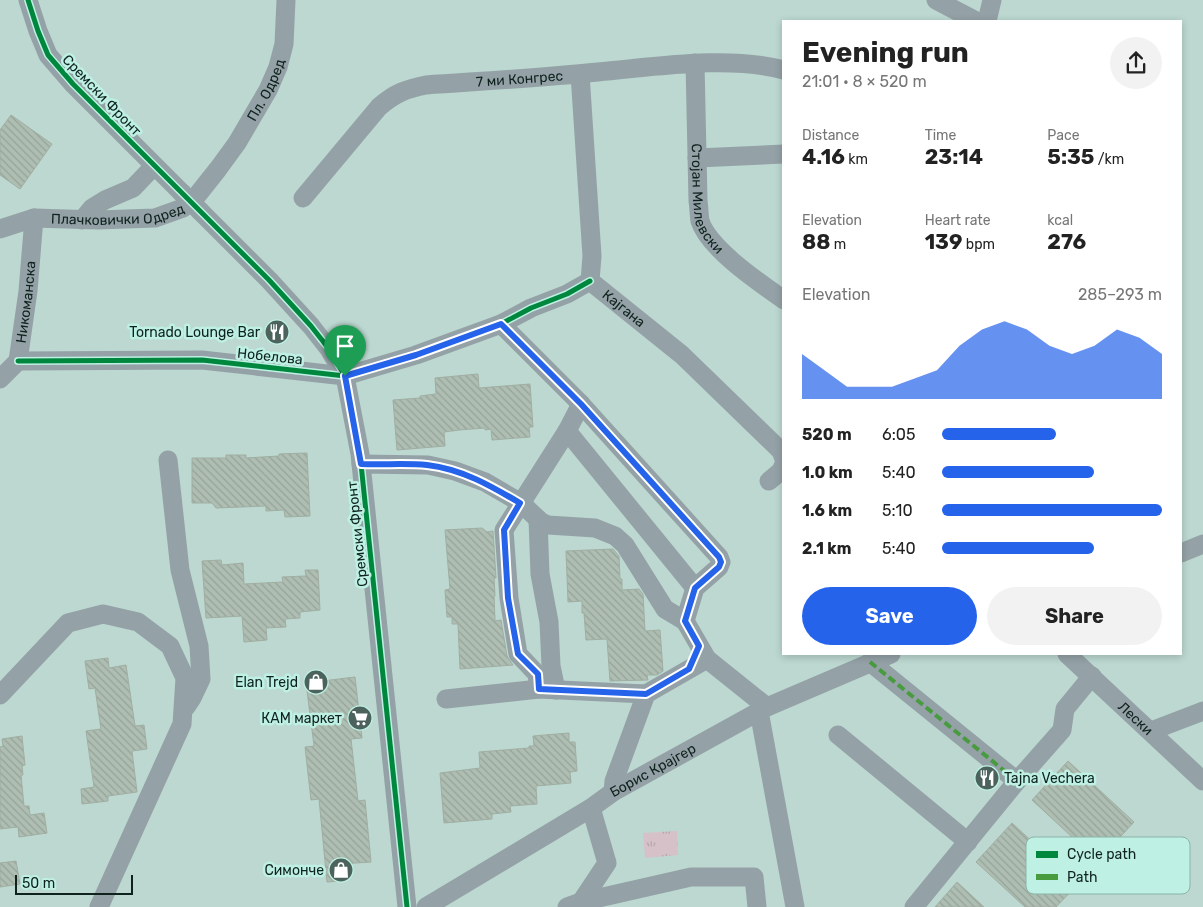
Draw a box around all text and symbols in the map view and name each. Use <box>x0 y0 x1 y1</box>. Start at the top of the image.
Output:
text: Evening run <box>802 36 969 69</box>
button: share <box>1110 37 1162 89</box>
street label: Сремски Фронт <box>59 51 145 139</box>
street label: Пл. Одред <box>244 57 289 124</box>
street label: 7 ми Конгрес <box>475 67 564 91</box>
text: 21:01 · 8 × 520 m <box>802 72 927 91</box>
text: Distance <box>802 127 859 144</box>
text: Time <box>925 127 956 144</box>
text: Pace <box>1047 127 1079 144</box>
street label: Стојан Милевски <box>688 143 727 257</box>
text: 4.16 <box>802 144 845 169</box>
text: 23:14 <box>925 144 983 169</box>
text: 5:35 <box>1047 144 1094 169</box>
text: km <box>845 151 868 168</box>
text: /km <box>1094 151 1124 168</box>
street label: Плачковички Одред <box>51 200 187 229</box>
text: Elevation <box>802 212 862 229</box>
text: Heart rate <box>925 212 991 229</box>
text: kcal <box>1047 212 1073 229</box>
text: 88 <box>802 229 830 254</box>
text: 139 <box>925 229 962 254</box>
text: 276 <box>1047 229 1086 254</box>
text: m <box>830 236 846 253</box>
text: bpm <box>962 236 995 253</box>
street label: Никоманска <box>13 260 39 344</box>
text: Elevation <box>802 285 871 304</box>
text: 285–293 m <box>1078 285 1162 304</box>
street label: Кајгана <box>599 286 649 331</box>
restaurant icon: Tornado Lounge Bar <box>264 319 290 345</box>
place label: Tornado Lounge Bar <box>129 324 261 341</box>
pin <box>324 325 366 376</box>
icon: arrive <box>331 332 359 360</box>
street label: Нобелова <box>236 345 304 368</box>
text: 520 m <box>802 425 852 444</box>
text: 6:05 <box>882 425 915 444</box>
text: 1.0 km <box>802 463 853 482</box>
text: 5:40 <box>882 463 916 482</box>
street label: Сремски Фронт <box>343 480 372 588</box>
text: 1.6 km <box>802 501 852 520</box>
text: 5:10 <box>882 501 913 520</box>
text: 2.1 km <box>802 539 851 558</box>
text: 5:40 <box>882 539 916 558</box>
button: Save <box>802 587 977 645</box>
button: Share <box>987 587 1162 645</box>
shop icon: Elan Trejd <box>303 669 329 695</box>
place label: Elan Trejd <box>235 674 298 691</box>
street label: Лески <box>1114 698 1156 739</box>
supermarket icon: КАМ маркет <box>347 705 373 731</box>
place label: КАМ маркет <box>261 710 342 727</box>
street label: Борис Крајгер <box>607 740 699 801</box>
restaurant icon: Tajna Vechera <box>974 765 1000 791</box>
place label: Tajna Vechera <box>1004 770 1095 787</box>
legend <box>1026 837 1190 894</box>
text: Cycle path <box>1067 846 1136 863</box>
shop icon: Симонче <box>328 857 354 883</box>
place label: Симонче <box>265 862 324 879</box>
text: Path <box>1067 869 1098 886</box>
scale bar <box>15 872 132 895</box>
text: 50 m <box>22 875 55 892</box>

